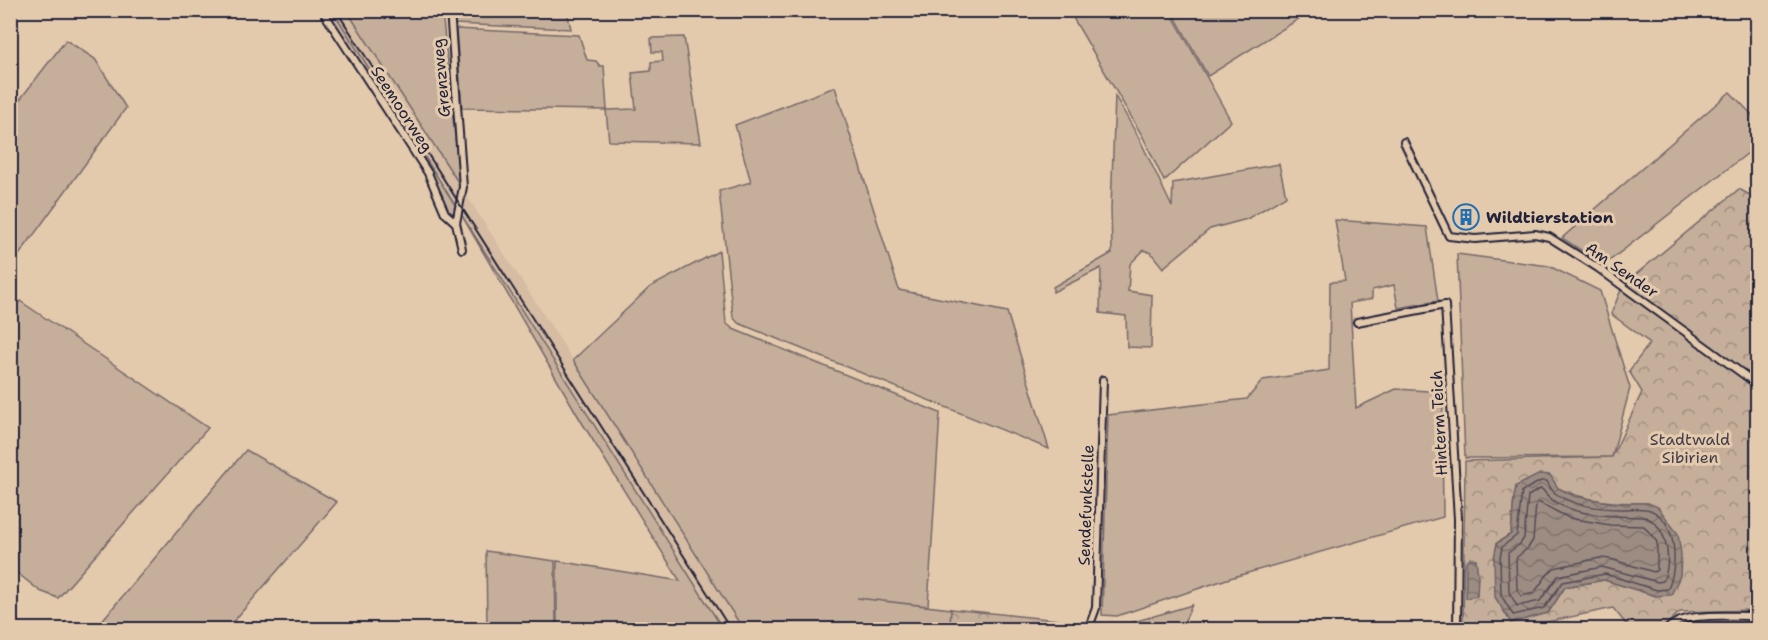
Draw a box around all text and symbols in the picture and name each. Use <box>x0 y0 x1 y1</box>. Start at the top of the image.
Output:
street label: Grenzweg <box>427 38 455 118</box>
street label: Seemoorweg <box>366 62 438 156</box>
building icon: Wildtierstation <box>1451 202 1481 232</box>
place label: Wildtierstation <box>1486 207 1614 228</box>
street label: Am Sender <box>1581 237 1663 303</box>
street label: Hinterm Teich <box>1426 370 1452 476</box>
park label: Stadtwald Sibirien <box>1650 429 1730 468</box>
street label: Sendefunkstelle <box>1073 444 1099 566</box>

